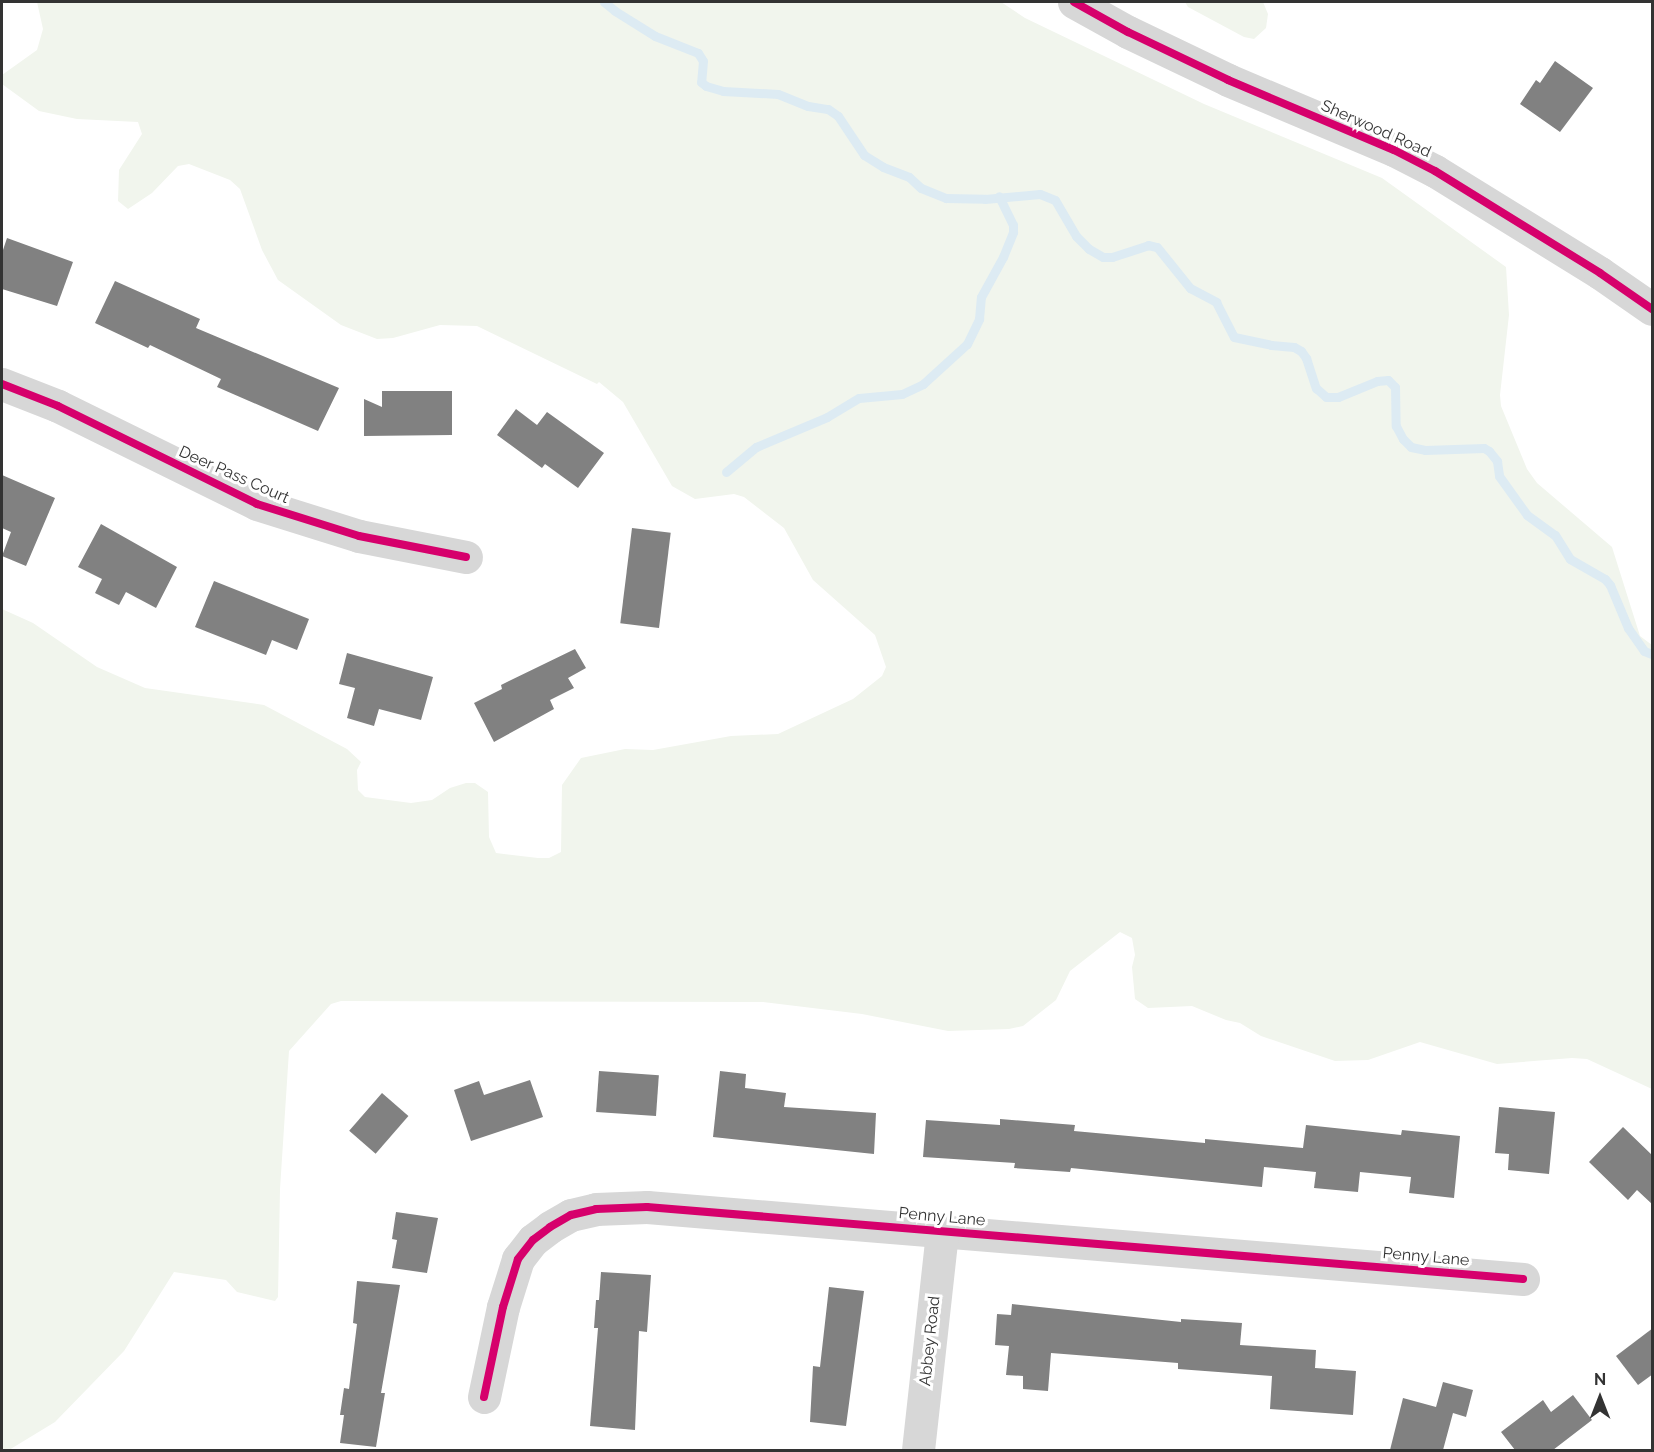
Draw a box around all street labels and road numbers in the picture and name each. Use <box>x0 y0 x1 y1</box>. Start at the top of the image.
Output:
street label: Sherwood Road <box>1318 96 1434 162</box>
street label: Deer Pass Court <box>176 442 292 508</box>
street label: Penny Lane <box>898 1204 986 1230</box>
street label: Penny Lane <box>1382 1244 1470 1270</box>
street label: Abbey Road <box>916 1295 944 1387</box>

